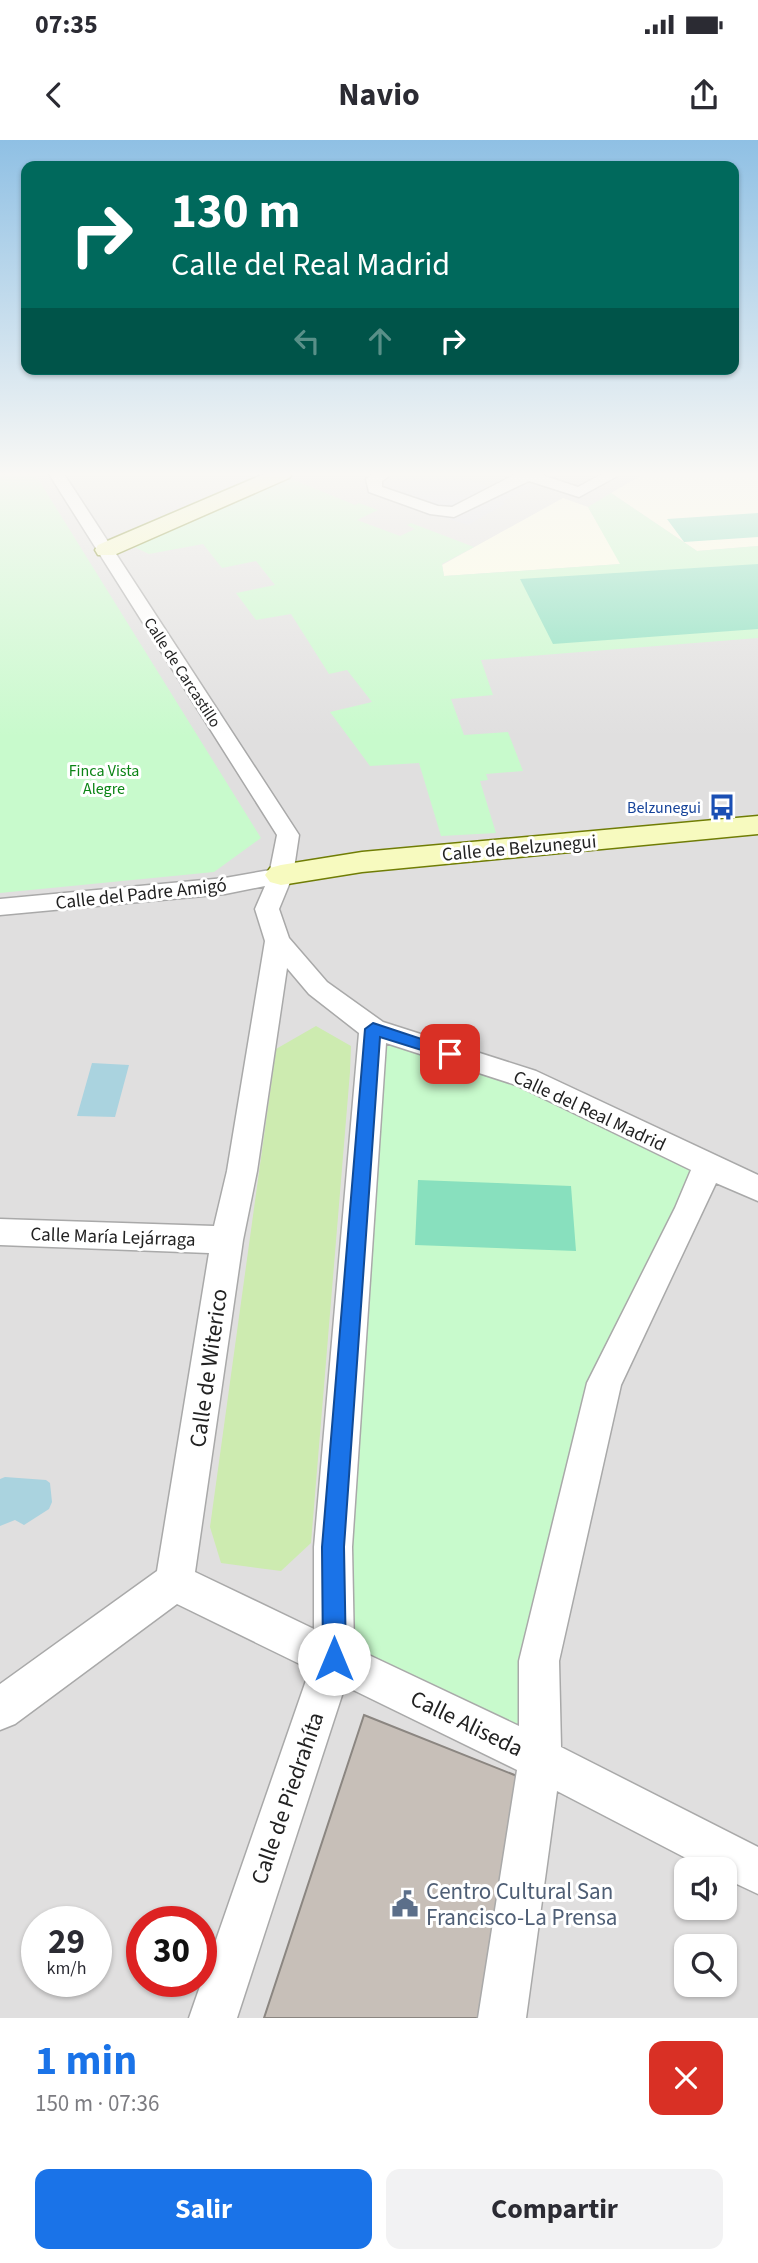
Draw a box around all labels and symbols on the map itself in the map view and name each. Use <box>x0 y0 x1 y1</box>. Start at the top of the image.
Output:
street label: Calle de Carcastillo <box>138 613 226 732</box>
park label: Finca Vista Alegre <box>69 760 139 800</box>
bus stop icon: Belzunegui <box>707 792 737 822</box>
place label: Belzunegui <box>627 797 701 819</box>
street label: Calle de Belzunegui <box>441 828 598 869</box>
street label: Calle del Padre Amigó <box>54 872 228 917</box>
pin <box>420 1024 480 1084</box>
street label: Calle del Real Madrid <box>509 1064 670 1159</box>
street label: Calle María Lejárraga <box>30 1221 196 1254</box>
street label: Calle de Witerico <box>181 1287 236 1450</box>
position arrow <box>297 1622 371 1696</box>
street label: Calle Aliseda <box>405 1682 529 1765</box>
street label: Calle de Piedrahíta <box>243 1708 332 1889</box>
place label: Centro Cultural San Francisco-La Prensa <box>426 1875 617 1934</box>
public building icon: Centro Cultural San Francisco-La Prensa <box>390 1889 420 1919</box>
speed limit sign: 30 <box>126 1906 217 1997</box>

